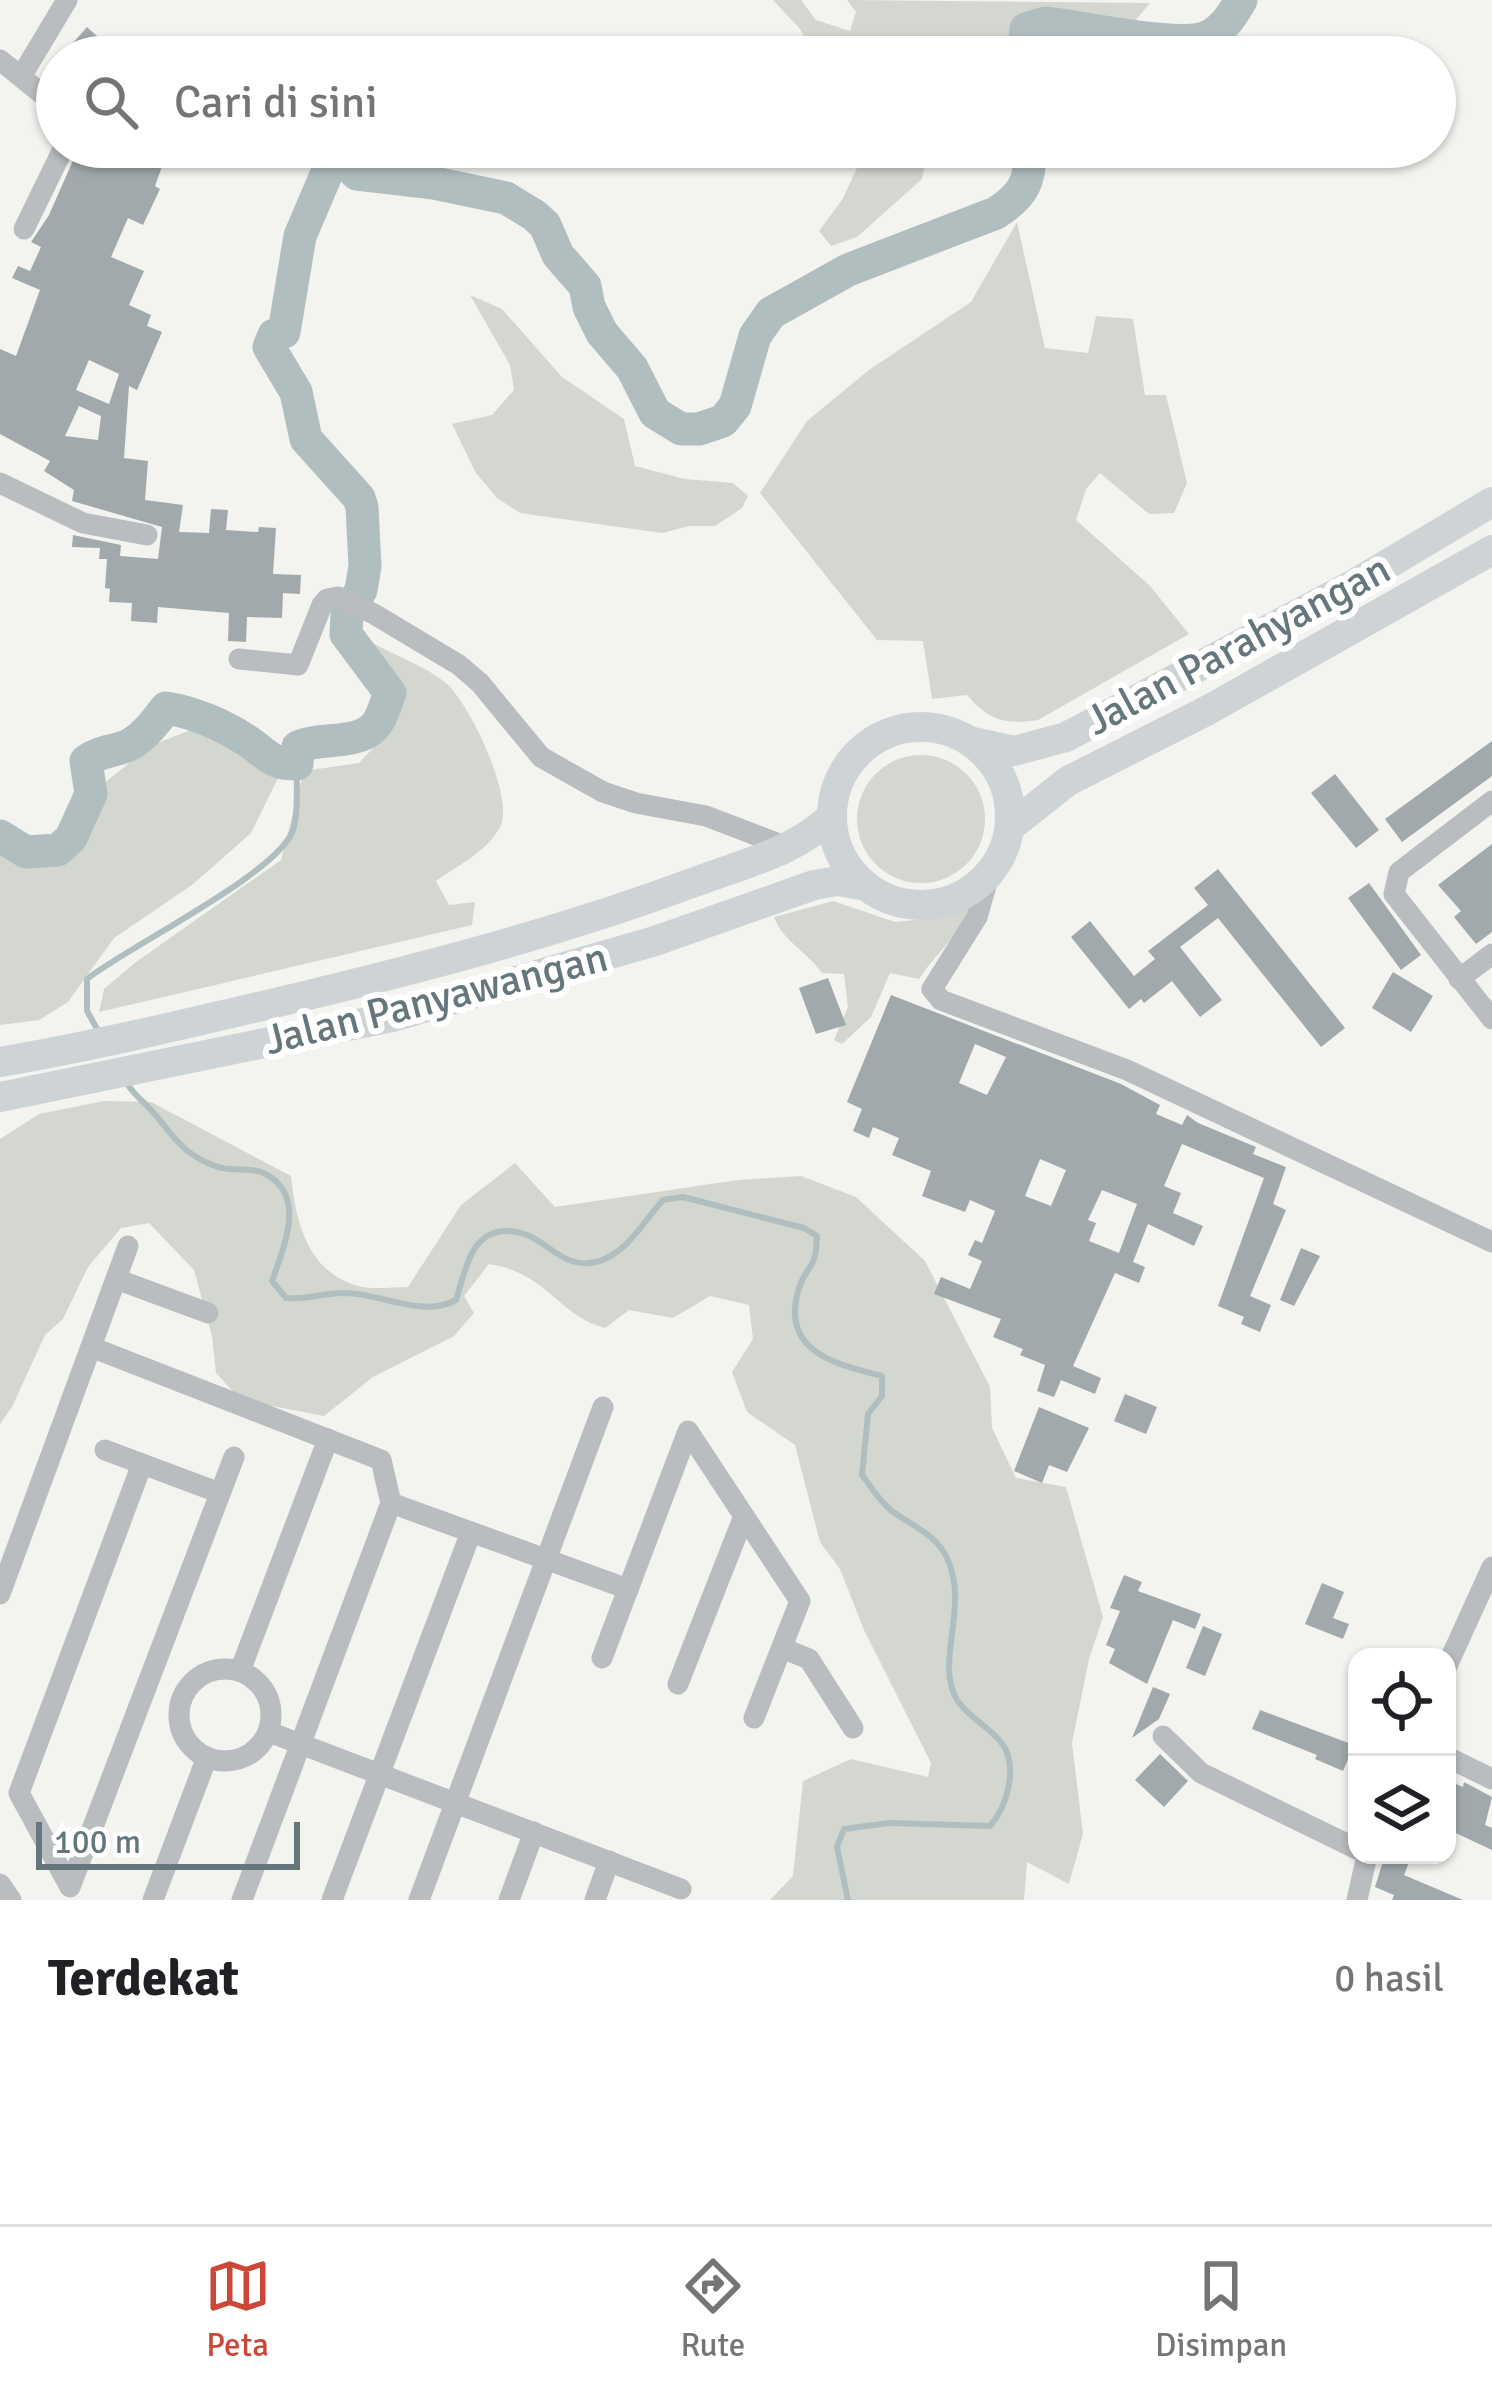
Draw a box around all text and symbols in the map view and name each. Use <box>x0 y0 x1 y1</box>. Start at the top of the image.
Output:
search box <box>36 36 1456 168</box>
icon: search <box>78 69 144 135</box>
text: Cari di sini <box>174 75 378 130</box>
street label: Jalan Parahyangan <box>1077 543 1399 747</box>
street label: Jalan Panyawangan <box>259 932 613 1066</box>
map controls <box>1348 1648 1456 1864</box>
button: locate <box>1348 1648 1456 1756</box>
button: layers <box>1348 1756 1456 1864</box>
scale bar <box>36 1816 300 1869</box>
text: 100 m <box>54 1822 141 1863</box>
text: Terdekat <box>48 1947 239 2010</box>
text: 0 hasil <box>1334 1954 1444 2002</box>
tab: Peta <box>205 2253 271 2366</box>
tab: Rute <box>680 2253 746 2366</box>
tab: Disimpan <box>1155 2253 1287 2366</box>

